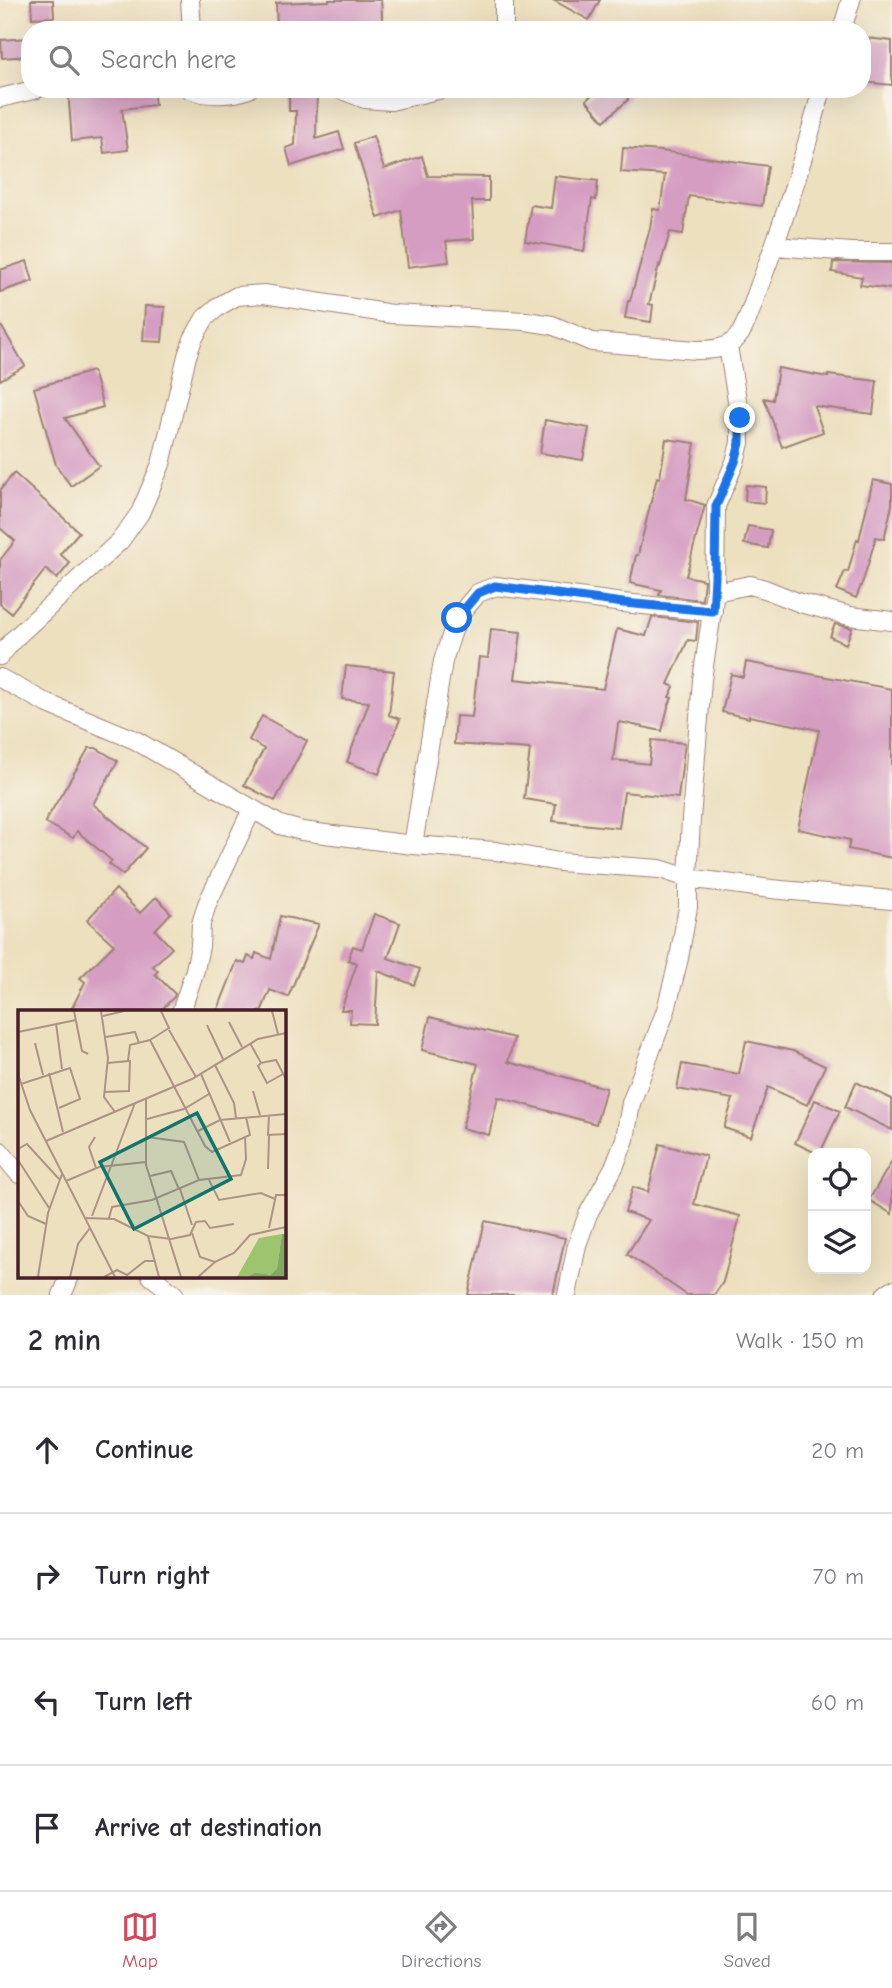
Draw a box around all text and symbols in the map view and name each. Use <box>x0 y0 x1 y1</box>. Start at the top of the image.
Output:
search box <box>21 21 871 98</box>
icon: search <box>45 41 83 79</box>
text: Search here <box>101 45 236 75</box>
route end <box>724 402 755 433</box>
route start <box>441 602 472 633</box>
inset map <box>18 1010 285 1278</box>
map controls <box>808 1148 871 1274</box>
button: locate <box>808 1148 871 1211</box>
button: layers <box>808 1211 871 1274</box>
text: 2 min <box>28 1323 101 1358</box>
text: Walk · 150 m <box>736 1327 864 1354</box>
icon: ahead <box>28 1431 66 1469</box>
text: Continue <box>95 1435 193 1465</box>
text: 20 m <box>811 1437 864 1464</box>
icon: right <box>28 1557 66 1595</box>
text: Turn right <box>95 1561 209 1591</box>
text: 70 m <box>812 1563 864 1590</box>
icon: left <box>28 1683 66 1721</box>
text: Turn left <box>95 1687 192 1717</box>
text: 60 m <box>811 1689 864 1716</box>
icon: arrive <box>28 1809 66 1847</box>
text: Arrive at destination <box>95 1813 322 1843</box>
tab: Map <box>121 1908 159 1972</box>
tab: Directions <box>401 1908 481 1972</box>
tab: Saved <box>724 1908 771 1972</box>

